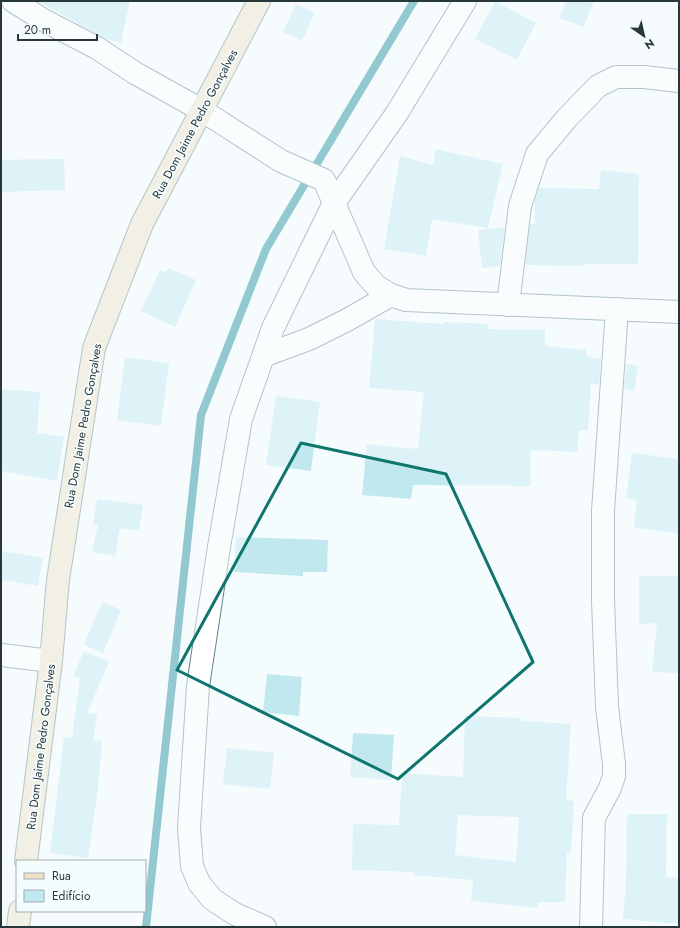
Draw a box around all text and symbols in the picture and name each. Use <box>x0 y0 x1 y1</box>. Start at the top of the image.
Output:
scale bar <box>18 16 97 42</box>
north arrow <box>624 16 664 56</box>
text: 20 m <box>24 21 51 39</box>
text: N <box>641 35 658 53</box>
street label: Rua Dom Jaime Pedro Gonçalves <box>148 46 242 202</box>
street label: Rua Dom Jaime Pedro Gonçalves <box>60 342 106 510</box>
street label: Rua Dom Jaime Pedro Gonçalves <box>22 663 60 831</box>
legend <box>16 860 146 912</box>
text: Rua <box>52 867 71 885</box>
text: Edifício <box>52 887 91 905</box>

